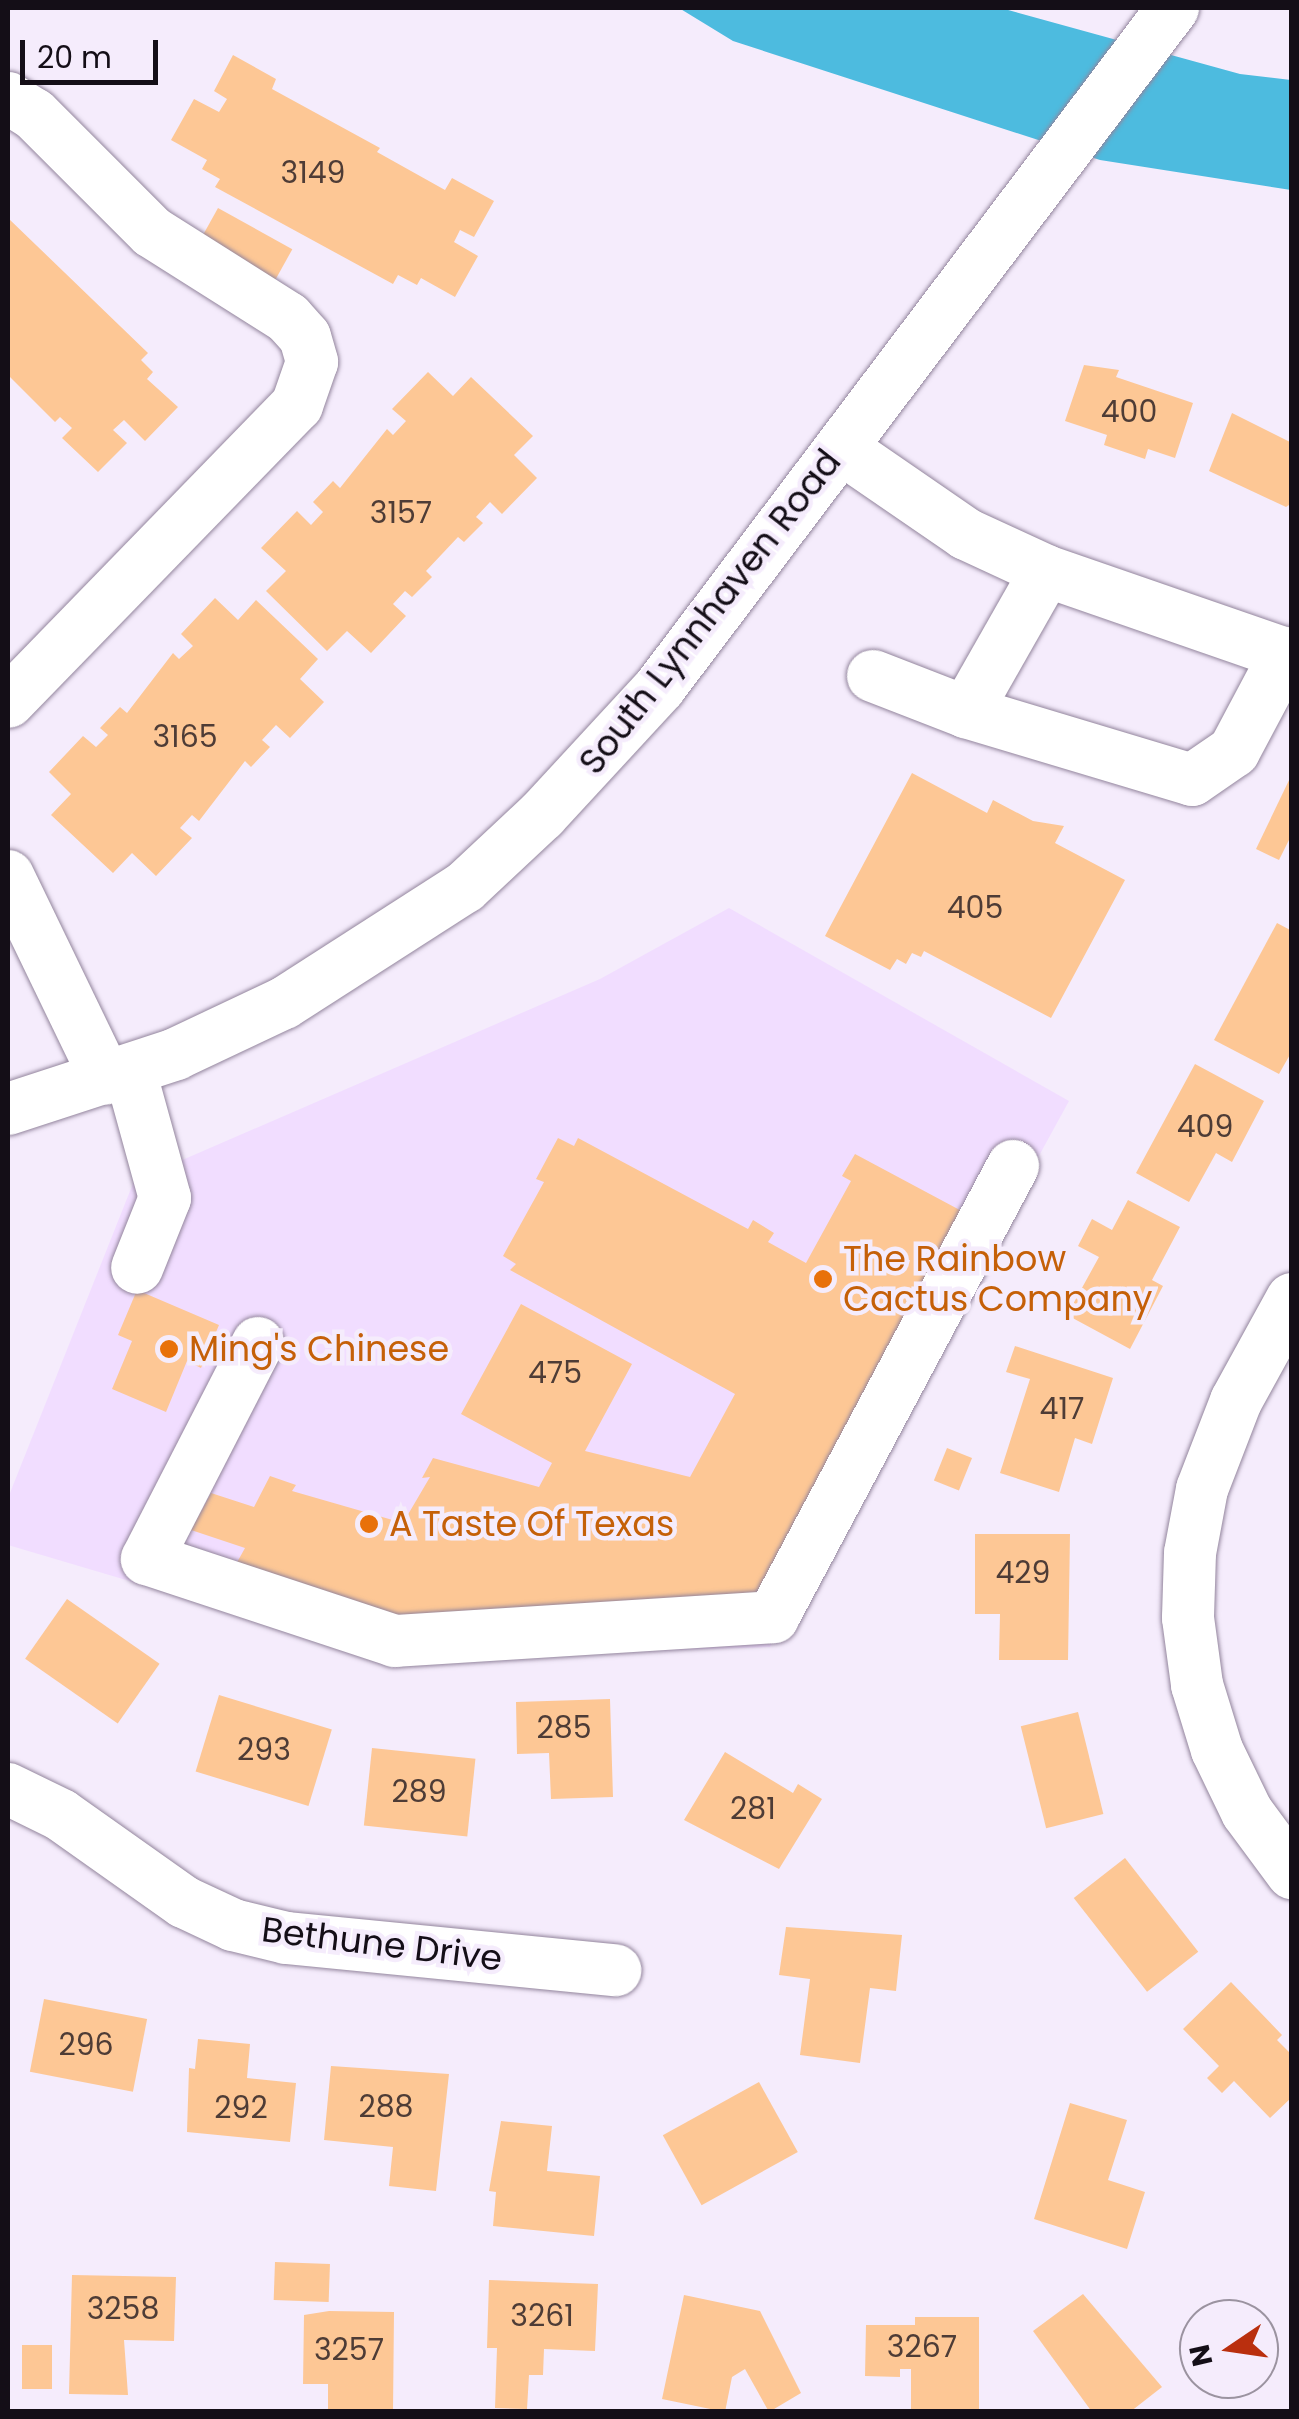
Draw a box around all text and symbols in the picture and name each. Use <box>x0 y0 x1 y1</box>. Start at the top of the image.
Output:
scale bar <box>25 20 162 82</box>
text: 20 m <box>37 36 112 79</box>
house number: 3149 <box>280 155 346 191</box>
house number: 400 <box>1101 394 1157 430</box>
street label: South Lynnhaven Road <box>570 442 850 782</box>
house number: 3157 <box>370 495 432 531</box>
house number: 3165 <box>152 719 218 755</box>
house number: 405 <box>947 890 1003 926</box>
house number: 409 <box>1177 1109 1233 1145</box>
place label: The Rainbow Cactus Company <box>843 1238 1153 1320</box>
marker: The Rainbow Cactus Company <box>812 1268 834 1290</box>
place label: Ming's Chinese <box>189 1328 449 1370</box>
marker: Ming's Chinese <box>158 1338 180 1360</box>
house number: 475 <box>528 1355 582 1391</box>
house number: 417 <box>1040 1391 1084 1427</box>
place label: A Taste Of Texas <box>389 1503 674 1545</box>
marker: A Taste Of Texas <box>358 1513 380 1535</box>
house number: 429 <box>995 1555 1051 1591</box>
house number: 285 <box>536 1710 592 1746</box>
house number: 293 <box>237 1732 291 1768</box>
house number: 289 <box>391 1774 447 1810</box>
house number: 281 <box>730 1791 776 1827</box>
street label: Bethune Drive <box>259 1908 505 1980</box>
house number: 296 <box>58 2027 114 2063</box>
house number: 288 <box>358 2089 414 2125</box>
house number: 292 <box>214 2090 268 2126</box>
house number: 3258 <box>87 2291 159 2327</box>
house number: 3261 <box>510 2298 574 2334</box>
north arrow <box>1179 2299 1279 2399</box>
house number: 3267 <box>887 2329 957 2365</box>
house number: 3257 <box>314 2332 384 2368</box>
text: N <box>1180 2341 1223 2370</box>

